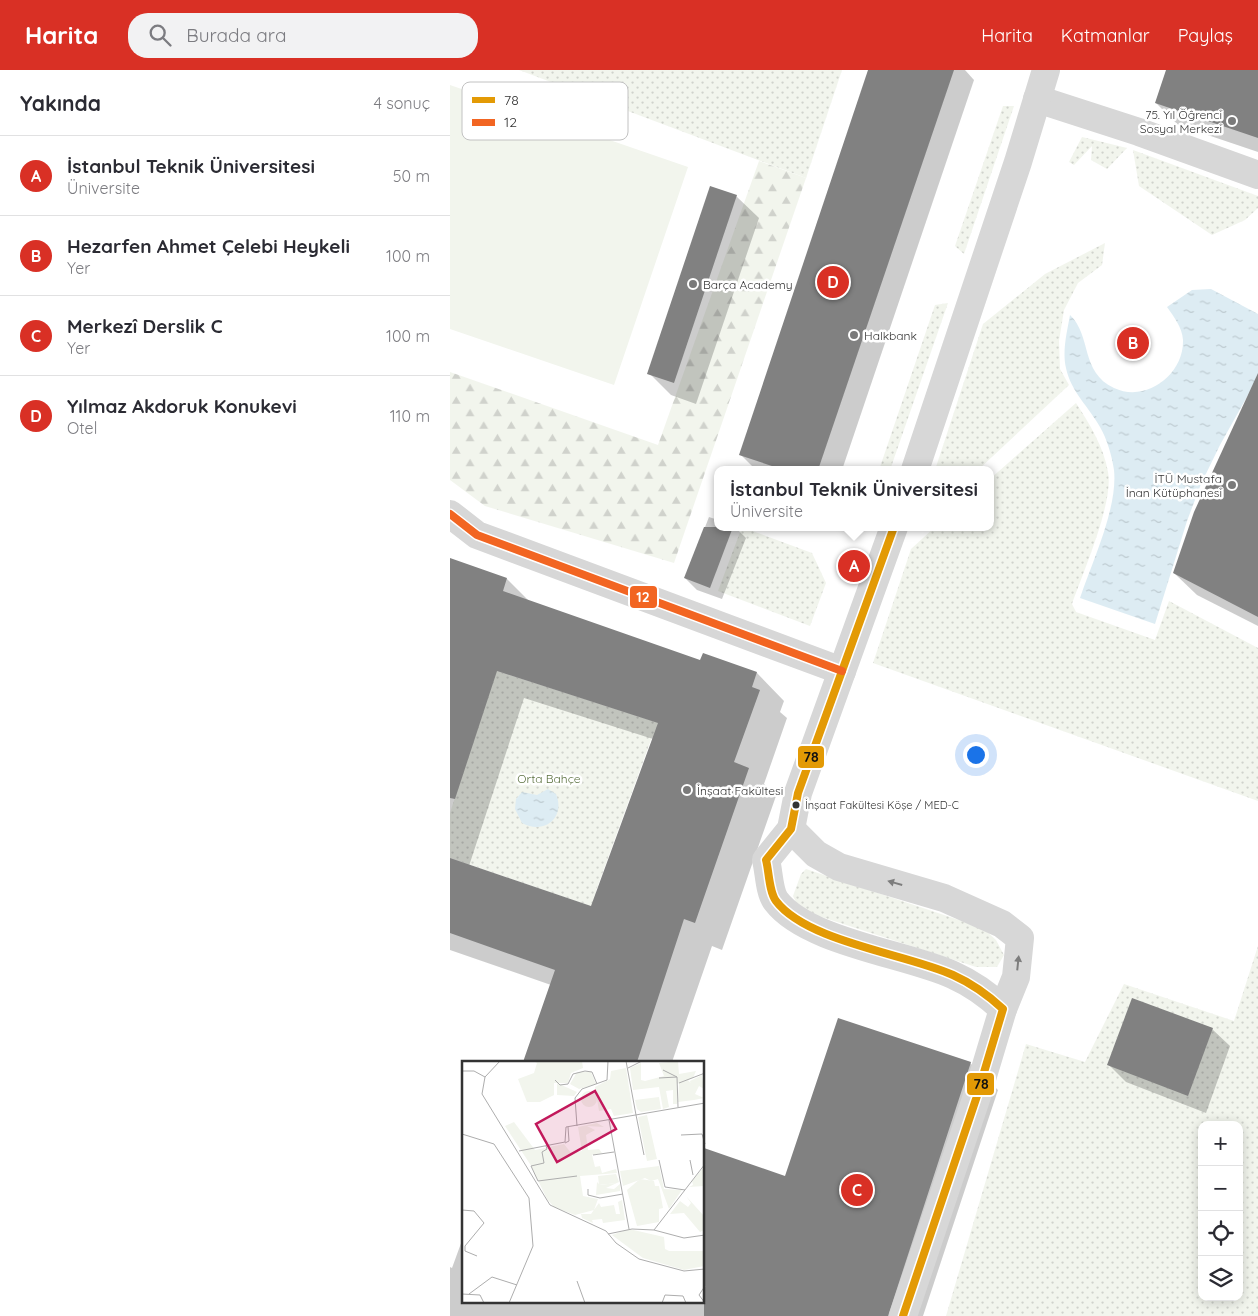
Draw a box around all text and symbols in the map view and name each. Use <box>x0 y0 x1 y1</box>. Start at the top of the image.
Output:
search box <box>128 13 478 58</box>
text: Harita <box>25 20 98 50</box>
icon: search <box>146 21 174 49</box>
text: Burada ara <box>186 23 286 47</box>
text: Harita <box>981 24 1033 47</box>
text: Katmanlar <box>1061 24 1150 47</box>
text: Paylaş <box>1178 24 1233 47</box>
legend <box>462 82 628 140</box>
text: Yakında <box>20 90 101 116</box>
text: 78 <box>504 91 519 109</box>
text: 4 sonuç <box>373 93 430 113</box>
place label: 75. Yıl Öğrenci Sosyal Merkezi <box>1140 107 1222 136</box>
text: 12 <box>504 113 517 131</box>
marker: 75. Yıl Öğrenci Sosyal Merkezi <box>1226 115 1238 127</box>
text: İstanbul Teknik Üniversitesi <box>67 154 315 178</box>
text: A <box>31 166 41 186</box>
text: 50 m <box>393 166 430 186</box>
text: Üniversite <box>67 178 140 198</box>
text: Hezarfen Ahmet Çelebi Heykeli <box>67 234 350 258</box>
text: B <box>31 246 41 266</box>
text: 100 m <box>386 246 430 266</box>
text: Yer <box>67 258 91 278</box>
pin: D <box>817 263 849 301</box>
place label: Barça Academy <box>703 277 792 292</box>
marker: Barça Academy <box>687 278 699 290</box>
text: Merkezî Derslik C <box>67 314 223 338</box>
pin: B <box>1117 324 1149 362</box>
text: C <box>31 326 41 346</box>
text: 100 m <box>386 326 430 346</box>
place label: Halkbank <box>864 328 917 343</box>
marker: Halkbank <box>848 329 860 341</box>
text: Yer <box>67 338 91 358</box>
text: Yılmaz Akdoruk Konukevi <box>67 394 297 418</box>
text: D <box>30 406 42 426</box>
text: 110 m <box>390 406 430 426</box>
text: Otel <box>67 418 97 438</box>
popup <box>714 466 994 531</box>
place label: İTÜ Mustafa İnan Kütüphanesi <box>1126 471 1222 500</box>
text: İstanbul Teknik Üniversitesi <box>730 477 978 501</box>
marker: İTÜ Mustafa İnan Kütüphanesi <box>1226 479 1238 491</box>
text: Üniversite <box>730 501 803 521</box>
pin: A <box>838 547 870 585</box>
line badge: 12 <box>629 585 658 609</box>
text: 12 <box>636 588 650 606</box>
your location <box>963 742 989 768</box>
line badge: 78 <box>797 745 825 769</box>
text: 78 <box>803 748 819 766</box>
park label: Orta Bahçe <box>517 771 581 786</box>
place label: İnşaat Fakültesi <box>697 783 783 798</box>
marker: İnşaat Fakültesi <box>681 784 693 796</box>
place label: İnşaat Fakültesi Köşe / MED-C <box>805 798 959 812</box>
marker: İnşaat Fakültesi Köşe / MED-C <box>791 800 801 810</box>
one-way arrow <box>888 879 903 887</box>
one-way arrow <box>1014 955 1022 971</box>
inset map <box>462 1061 705 1304</box>
line badge: 78 <box>966 1072 995 1096</box>
text: 78 <box>973 1075 989 1093</box>
map controls <box>1198 1121 1243 1301</box>
button: + <box>1198 1121 1243 1166</box>
button: − <box>1198 1166 1243 1211</box>
pin: C <box>841 1171 873 1209</box>
button: locate <box>1198 1211 1243 1256</box>
button: layers <box>1198 1256 1243 1301</box>

